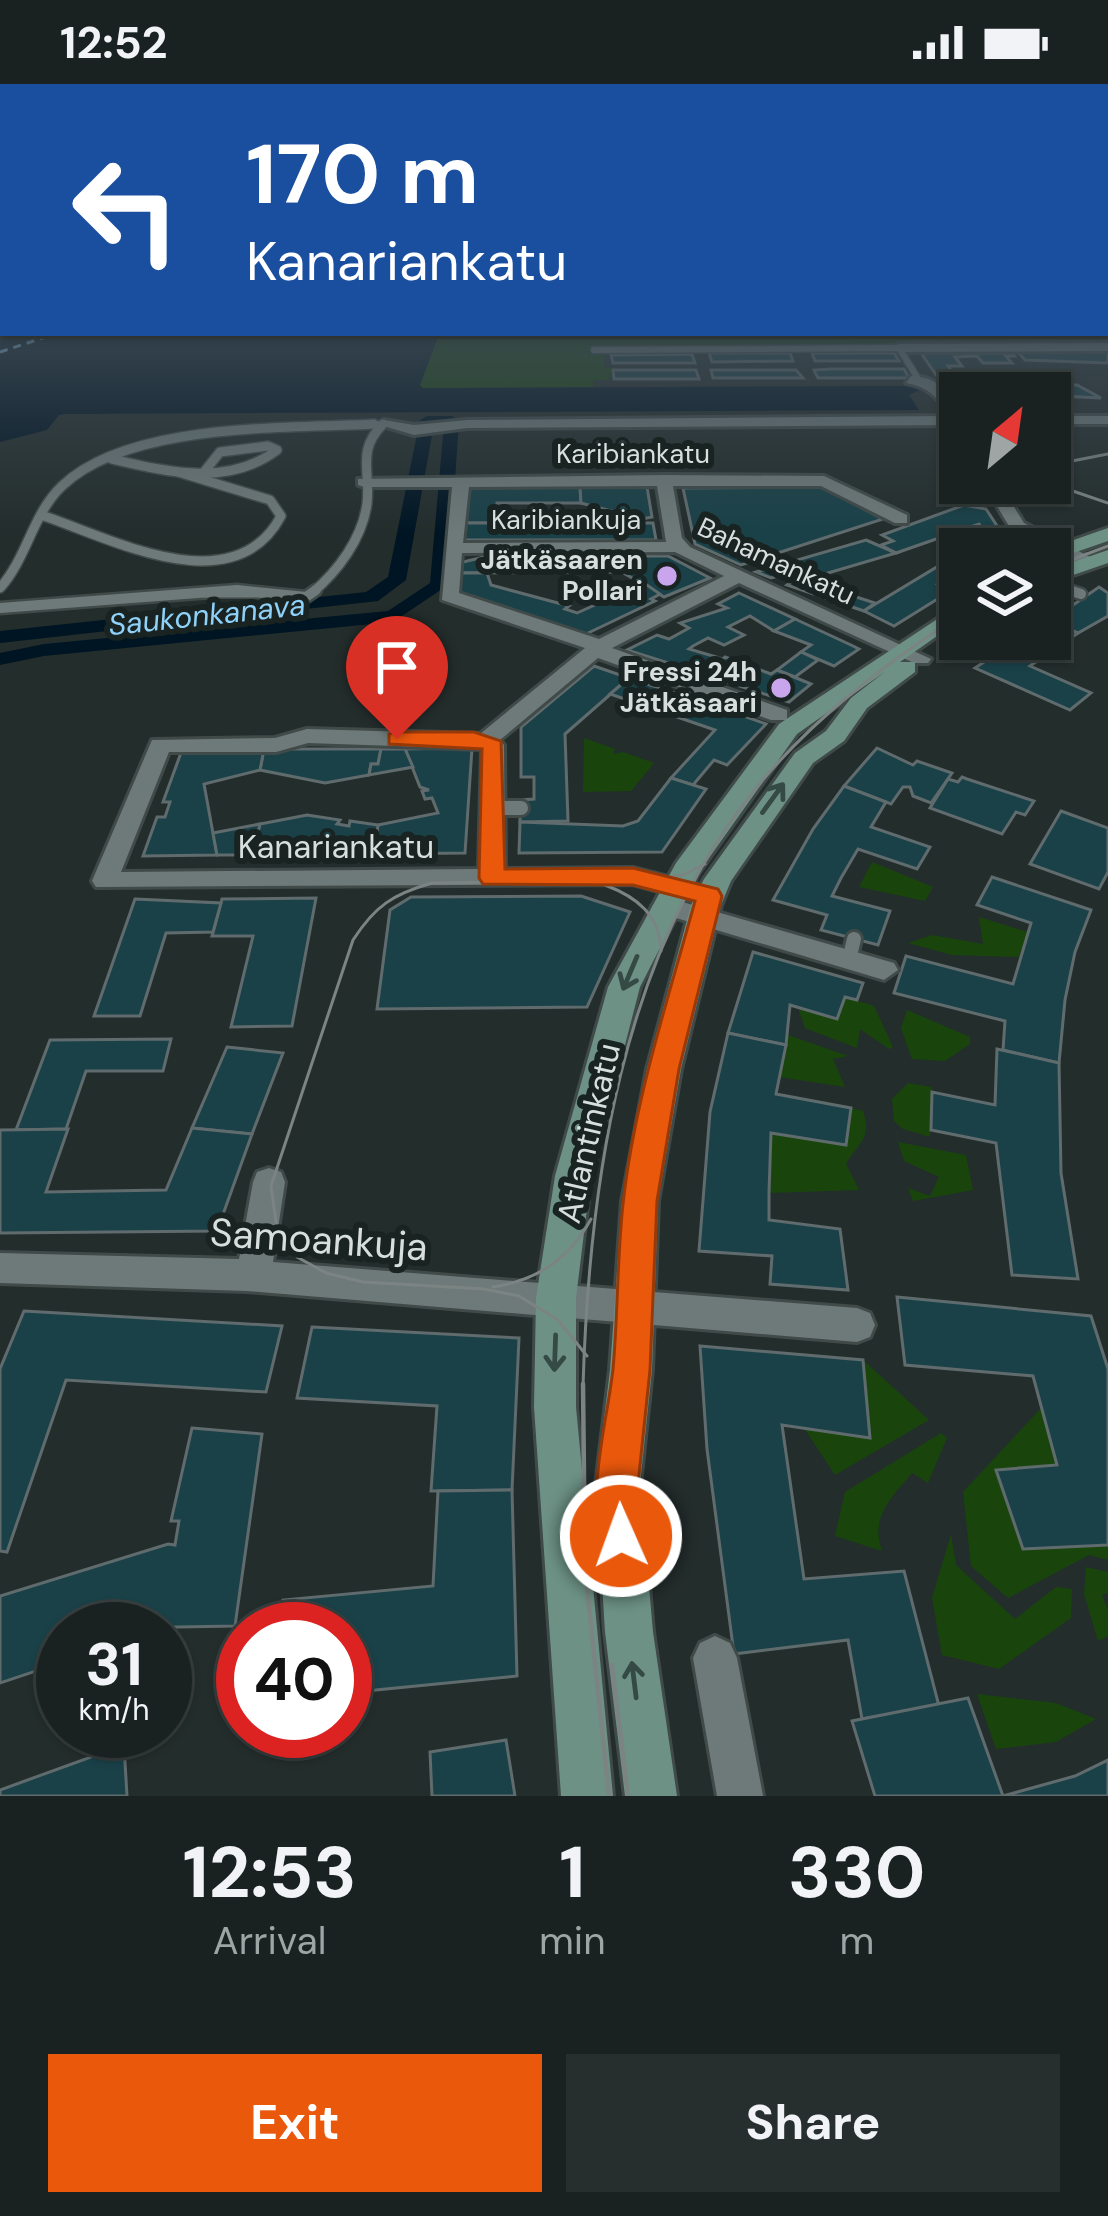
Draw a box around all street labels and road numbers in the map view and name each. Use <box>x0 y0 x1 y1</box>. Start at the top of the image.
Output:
street label: Karibiankatu <box>556 436 710 471</box>
street label: Karibiankuja <box>491 502 641 537</box>
street label: Bahamankatu <box>692 509 860 612</box>
street label: Kanariankatu <box>238 825 434 868</box>
street label: Atlantinkatu <box>547 1039 630 1227</box>
street label: Samoankuja <box>208 1206 429 1273</box>

